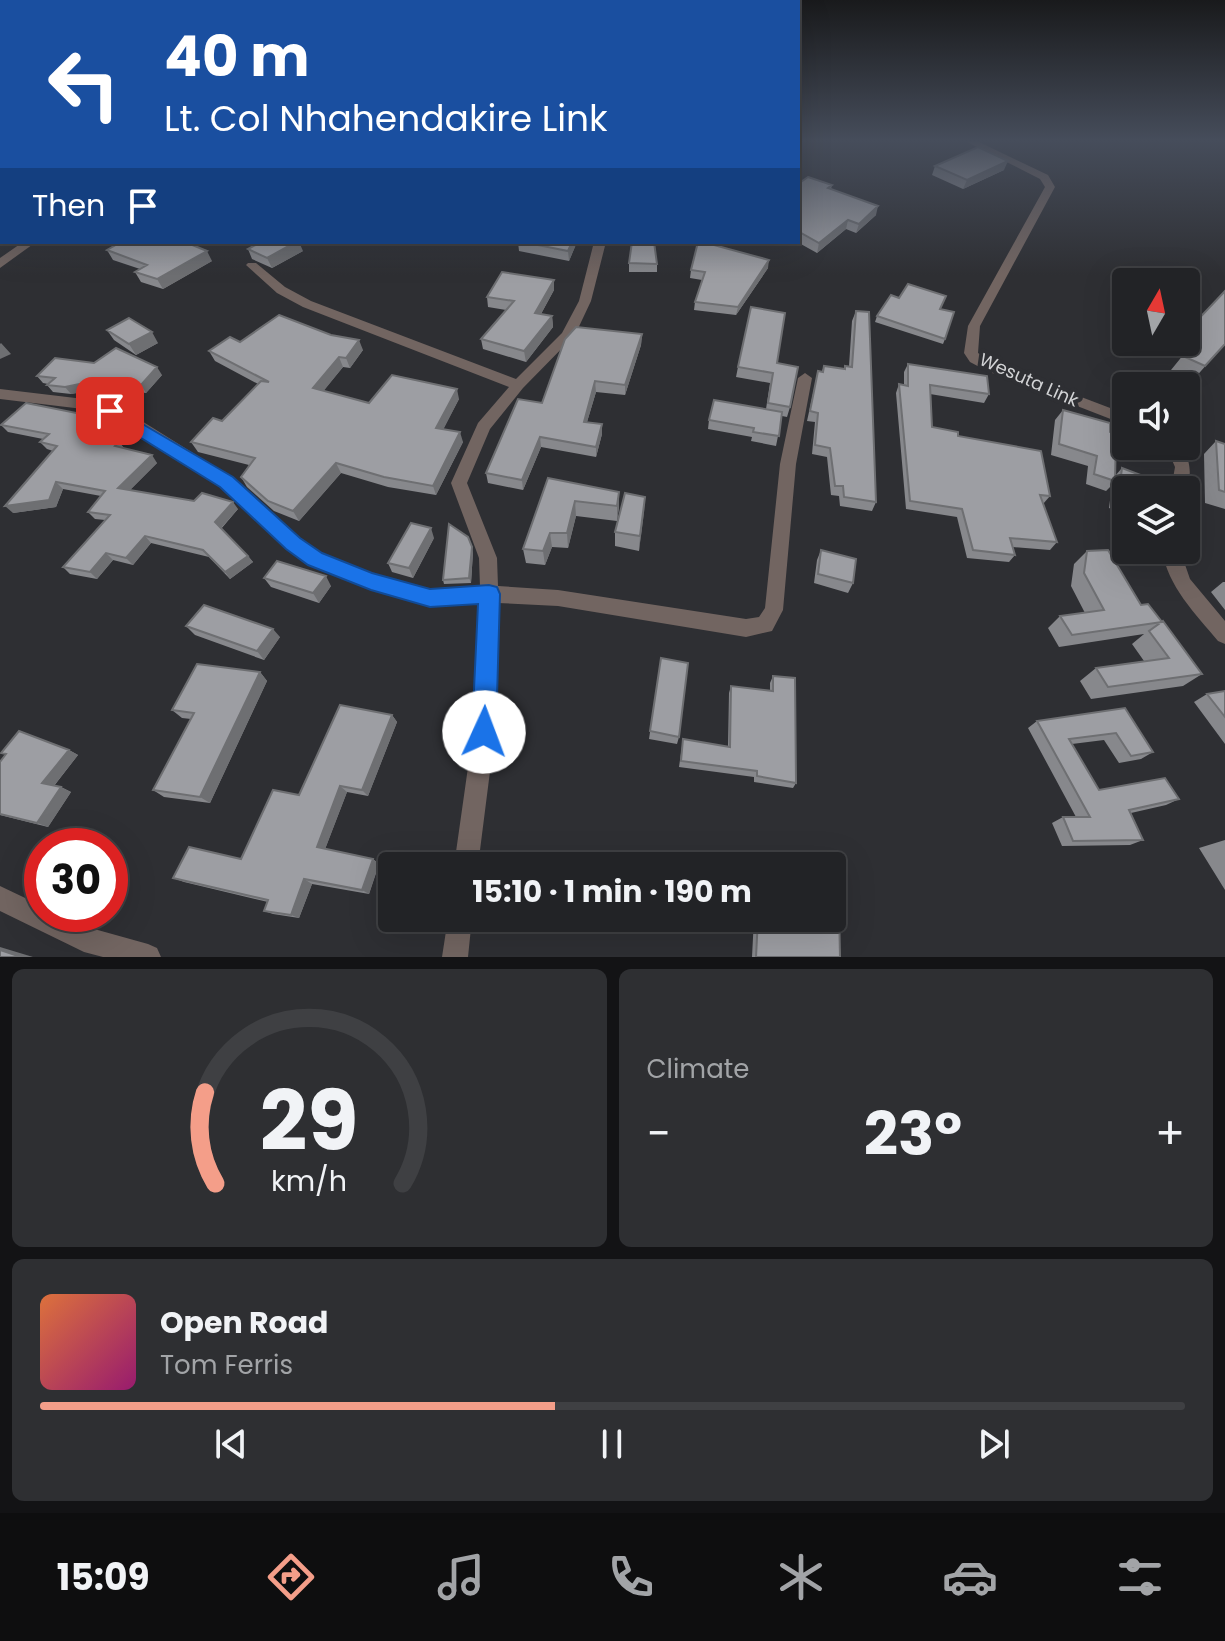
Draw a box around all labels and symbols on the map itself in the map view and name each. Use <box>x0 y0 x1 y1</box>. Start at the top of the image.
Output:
north arrow <box>1112 268 1200 356</box>
street label: Wesuta Link <box>976 347 1083 413</box>
pin <box>76 377 144 445</box>
position arrow <box>442 690 526 774</box>
speed limit sign: 30 <box>24 828 128 932</box>

